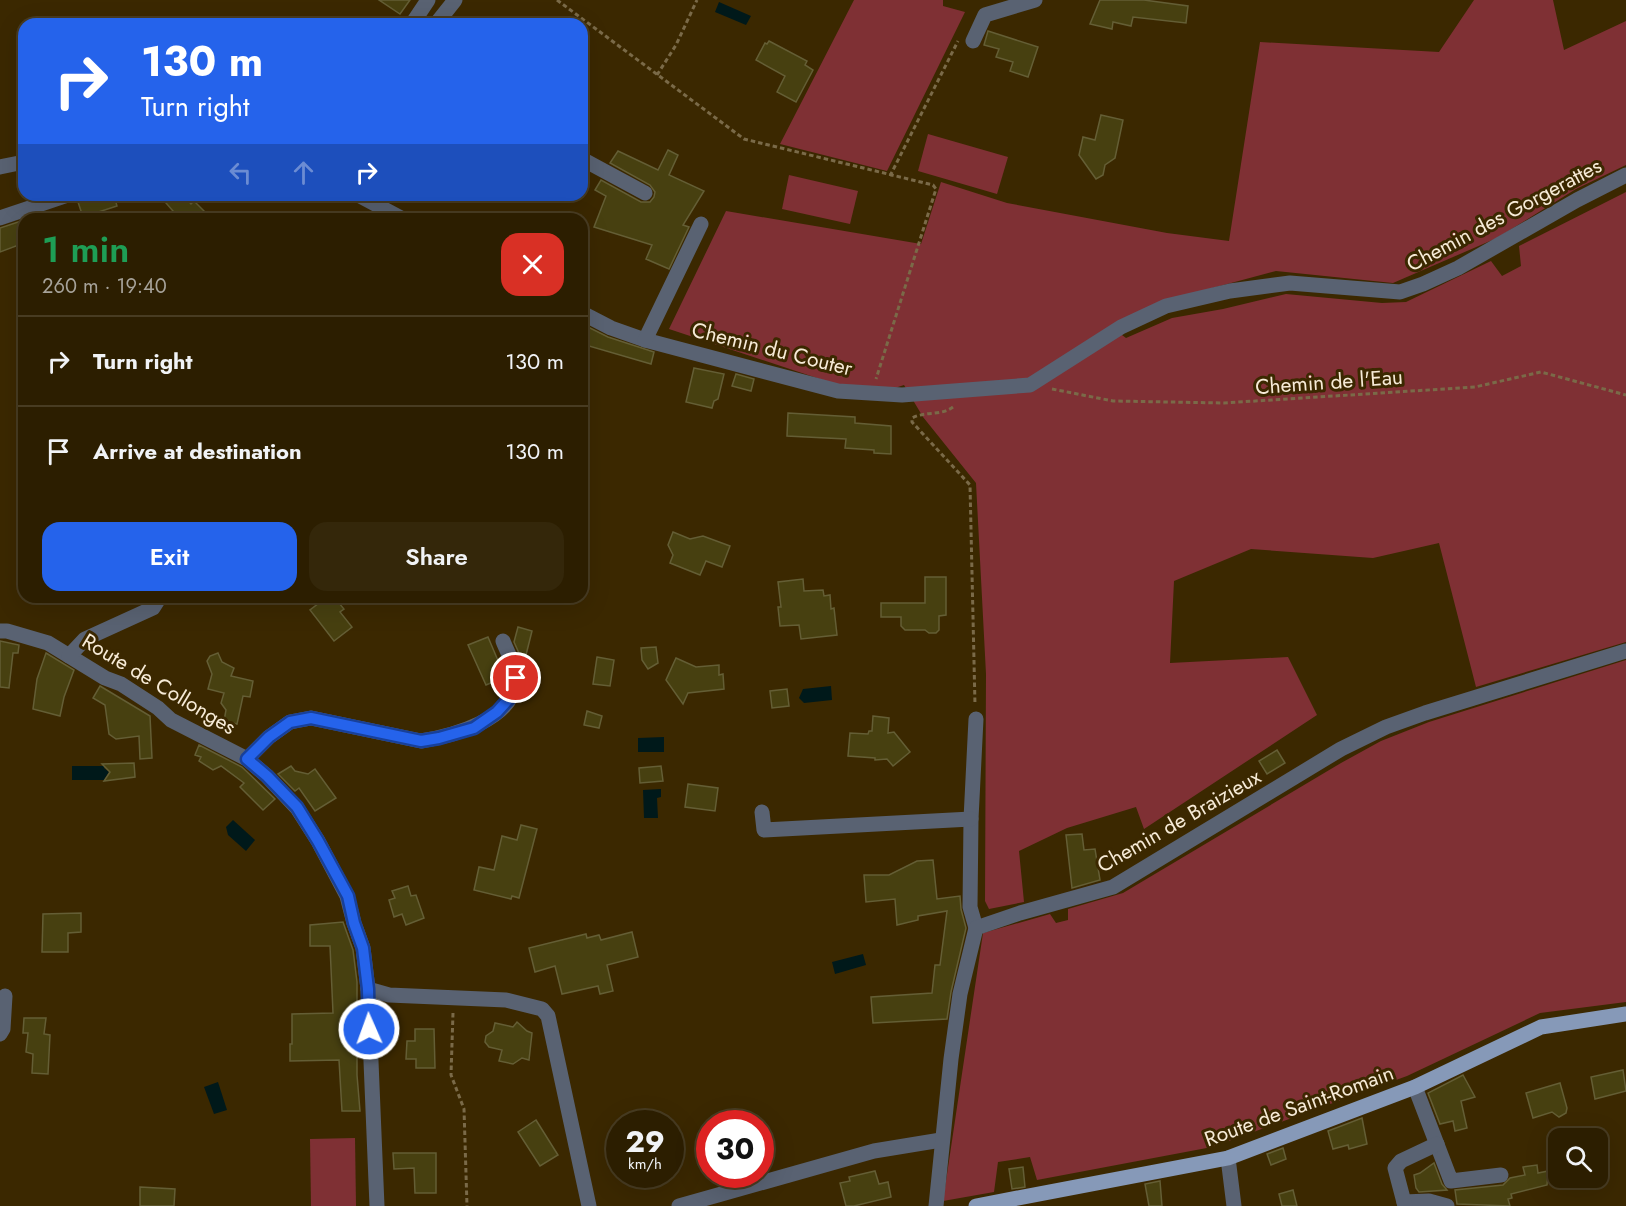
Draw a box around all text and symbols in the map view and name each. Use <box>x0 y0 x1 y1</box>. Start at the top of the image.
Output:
text: 130 m <box>141 31 263 92</box>
icon: right <box>42 42 120 120</box>
text: Turn right <box>141 87 249 126</box>
street label: Chemin des Gorgerattes <box>1401 151 1607 279</box>
icon: left <box>224 156 257 189</box>
icon: ahead <box>287 156 320 189</box>
icon: right <box>350 156 383 189</box>
text: 1 min <box>42 223 129 275</box>
button: close <box>501 233 564 296</box>
text: 260 m · 19:40 <box>42 272 167 301</box>
street label: Chemin du Couter <box>689 315 856 384</box>
icon: right <box>42 345 75 378</box>
text: Turn right <box>93 345 193 377</box>
text: 130 m <box>505 345 564 377</box>
street label: Chemin de l'Eau <box>1254 362 1404 402</box>
icon: arrive <box>42 435 75 468</box>
text: Arrive at destination <box>93 435 302 467</box>
text: 130 m <box>505 435 564 467</box>
button: Exit <box>42 522 297 591</box>
button: Share <box>309 522 564 591</box>
street label: Route de Collonges <box>76 626 242 742</box>
pin <box>490 652 541 703</box>
icon: arrive <box>499 661 532 694</box>
street label: Chemin de Braizieux <box>1092 762 1267 880</box>
position arrow <box>337 997 401 1061</box>
street label: Route de Saint-Romain <box>1200 1058 1398 1154</box>
speed limit sign: 30 <box>696 1110 774 1188</box>
text: 29 <box>625 1120 665 1163</box>
map controls <box>1548 1128 1608 1188</box>
button: search <box>1548 1128 1608 1188</box>
text: km/h <box>628 1153 662 1175</box>

